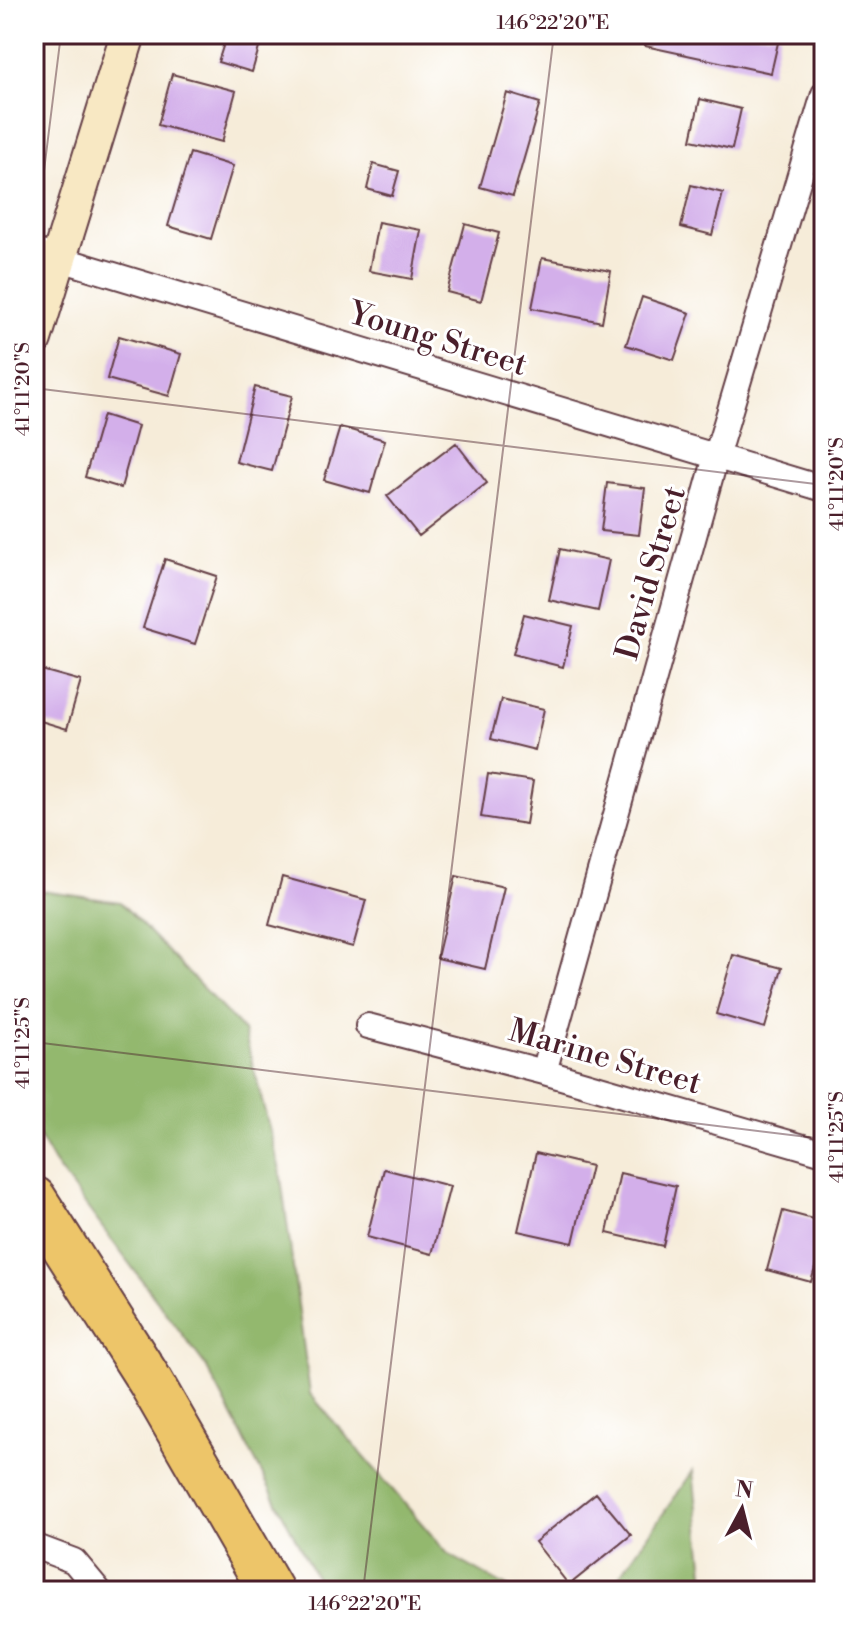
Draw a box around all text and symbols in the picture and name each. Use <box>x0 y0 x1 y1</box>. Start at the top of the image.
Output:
text: 146°22'20"E <box>497 11 609 36</box>
street label: Young Street <box>342 292 532 385</box>
text: 41°11'20"S <box>11 342 36 436</box>
text: 41°11'20"S <box>825 437 850 531</box>
street label: David Street <box>607 481 695 665</box>
text: 41°11'25"S <box>11 997 36 1089</box>
street label: Marine Street <box>504 1010 706 1104</box>
text: 41°11'25"S <box>825 1091 850 1183</box>
north arrow <box>702 1469 782 1549</box>
text: N <box>734 1476 755 1505</box>
text: 146°22'20"E <box>309 1592 421 1617</box>

